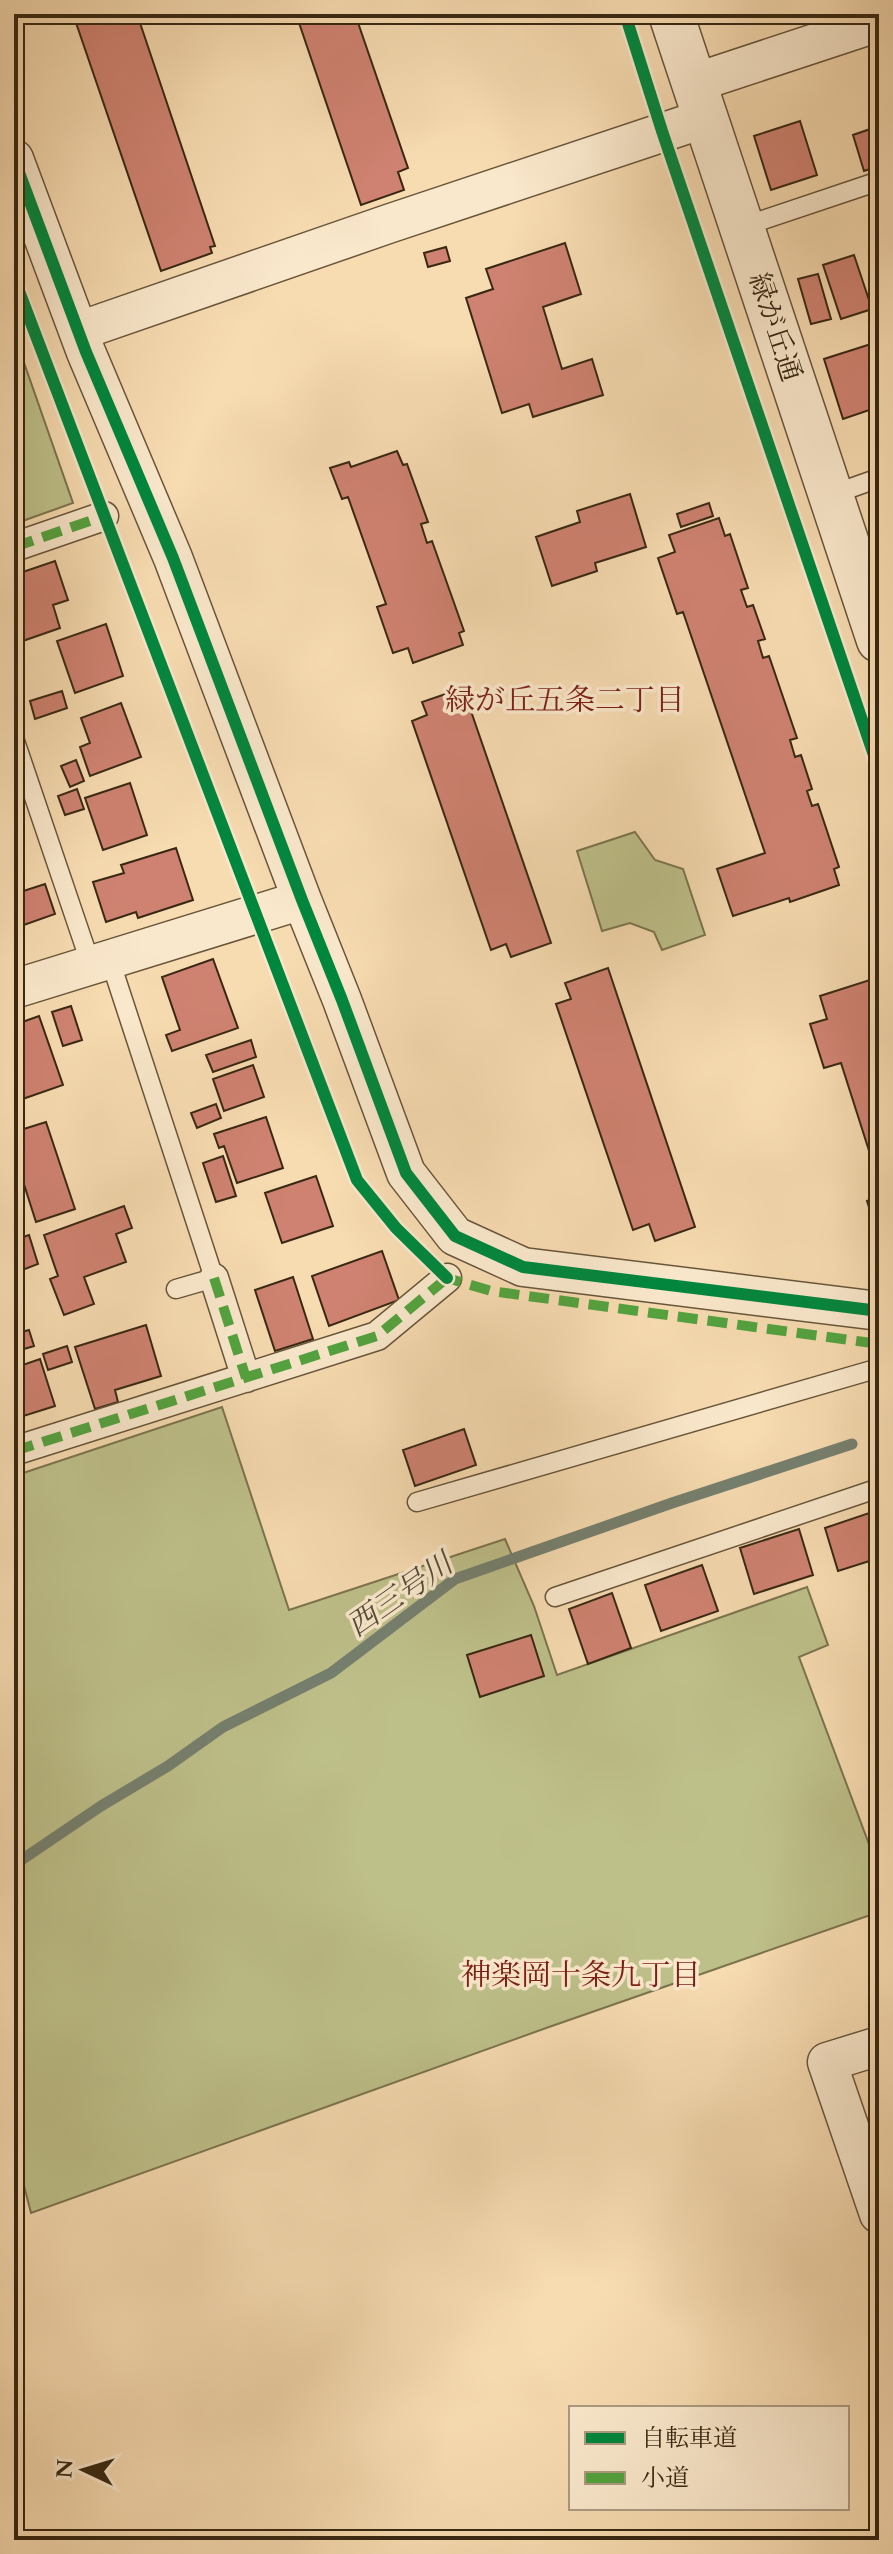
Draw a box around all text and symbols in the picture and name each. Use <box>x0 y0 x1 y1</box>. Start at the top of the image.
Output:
street label: 緑が丘通 <box>740 268 810 386</box>
district label: 緑が丘五条二丁目 <box>445 680 685 721</box>
water label: 西三号川 <box>339 1542 463 1646</box>
district label: 神楽岡十条九丁目 <box>461 1955 701 1996</box>
legend <box>569 2406 849 2510</box>
text: 自転車道 <box>641 2422 737 2455</box>
north arrow <box>44 2430 124 2510</box>
text: N <box>49 2458 81 2479</box>
text: 小道 <box>641 2462 689 2495</box>

